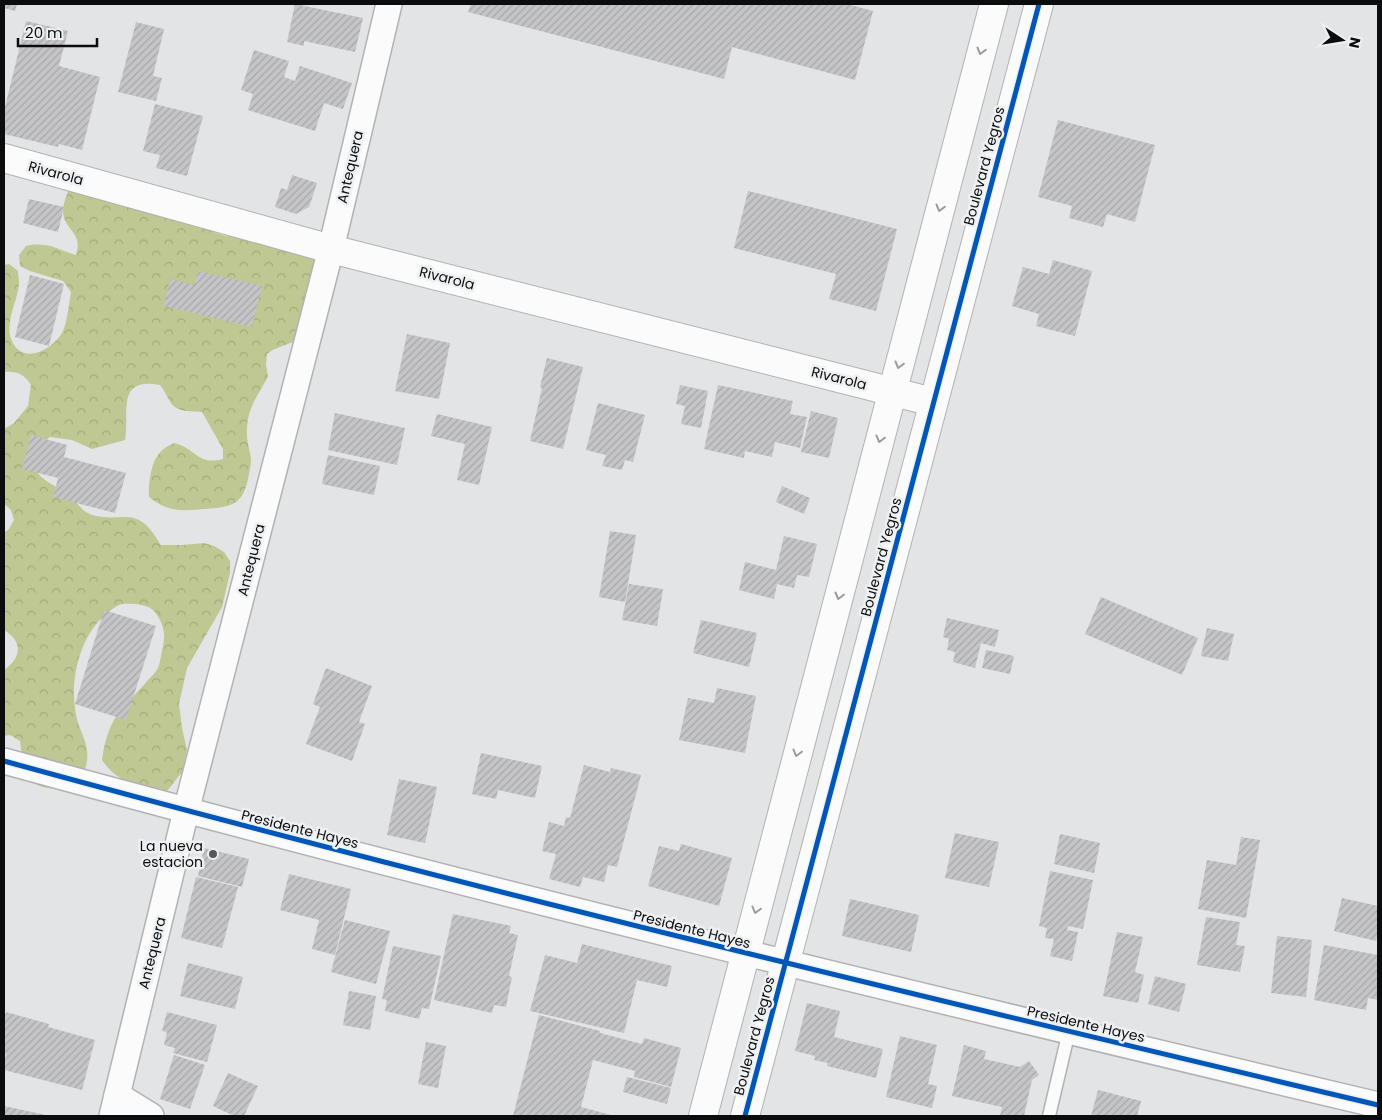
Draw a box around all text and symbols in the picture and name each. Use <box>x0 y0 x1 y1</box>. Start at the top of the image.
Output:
scale bar <box>18 15 96 47</box>
north arrow <box>1317 15 1367 65</box>
text: 20 m <box>25 22 63 43</box>
text: N <box>1344 35 1366 50</box>
one-way arrow <box>976 46 987 55</box>
street label: Boulevard Yegros <box>959 104 1009 228</box>
street label: Antequera <box>332 129 368 205</box>
street label: Rivarola <box>26 156 86 190</box>
one-way arrow <box>935 204 946 213</box>
street label: Rivarola <box>417 261 477 295</box>
street label: Rivarola <box>809 361 869 395</box>
one-way arrow <box>894 361 905 370</box>
one-way arrow <box>875 434 885 442</box>
street label: Boulevard Yegros <box>856 495 906 619</box>
street label: Antequera <box>232 522 270 598</box>
one-way arrow <box>834 591 844 599</box>
one-way arrow <box>793 749 803 757</box>
street label: Presidente Hayes <box>239 805 361 853</box>
place label: La nueva estacion <box>140 836 203 872</box>
marker: La nueva estacion <box>207 848 219 860</box>
street label: Presidente Hayes <box>631 905 753 953</box>
one-way arrow <box>751 906 762 915</box>
street label: Antequera <box>133 915 171 991</box>
street label: Boulevard Yegros <box>729 974 779 1098</box>
street label: Presidente Hayes <box>1025 1001 1147 1047</box>

